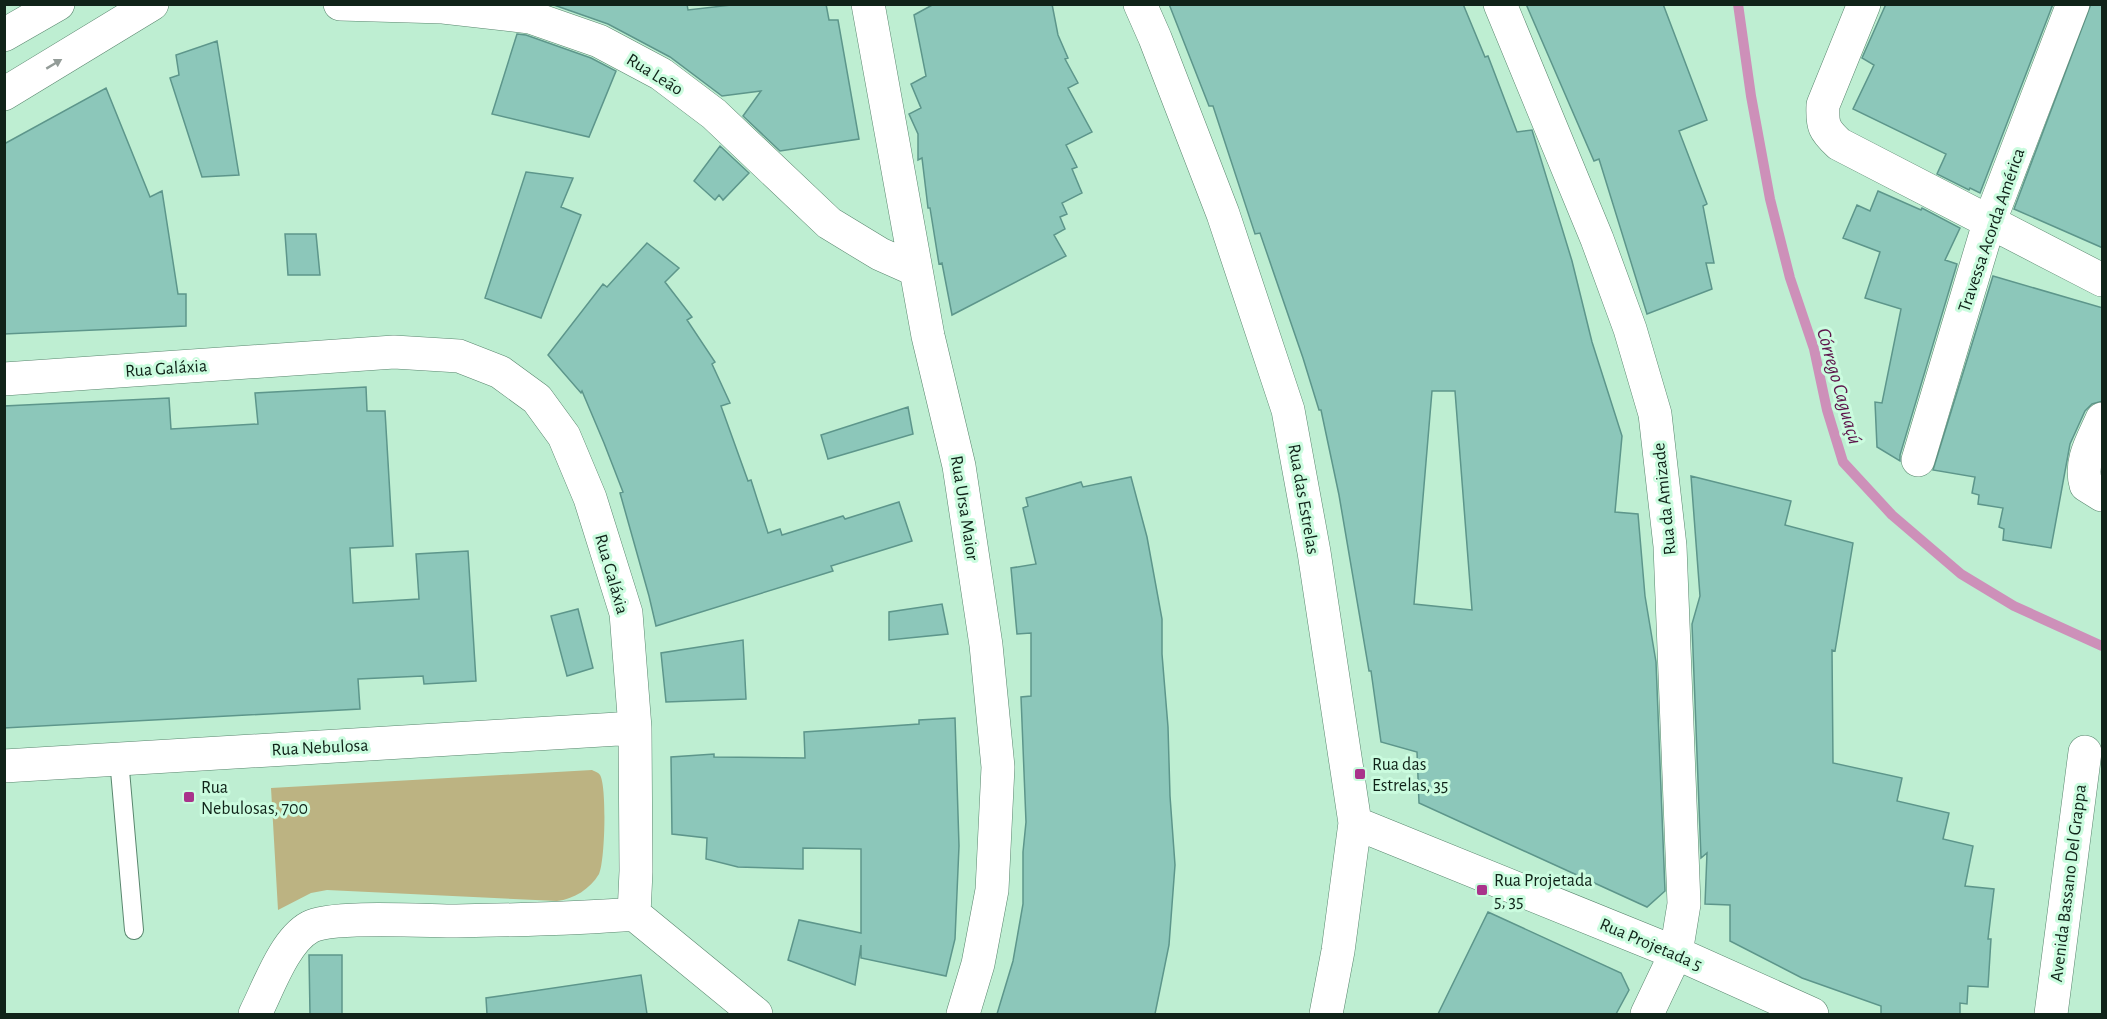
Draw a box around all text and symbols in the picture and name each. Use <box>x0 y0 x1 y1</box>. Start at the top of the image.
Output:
street label: Rua Leão <box>623 51 686 99</box>
one-way arrow <box>46 59 63 70</box>
street label: Travessa Acorda América <box>1955 146 2028 315</box>
water label: Córrego Caguaçú <box>1813 326 1865 447</box>
street label: Rua Galáxia <box>124 357 208 381</box>
street label: Rua das Estrelas <box>1284 442 1322 556</box>
street label: Rua da Amizade <box>1650 442 1680 556</box>
street label: Rua Ursa Maior <box>947 454 981 562</box>
street label: Rua Galáxia <box>591 532 631 616</box>
street label: Rua Nebulosa <box>271 736 369 760</box>
place label: Rua das Estrelas, 35 <box>1372 756 1448 795</box>
marker: Rua das Estrelas, 35 <box>1353 767 1367 781</box>
place label: Rua Nebulosas, 700 <box>201 779 308 818</box>
street label: Avenida Bassano Del Grappa <box>2048 783 2090 983</box>
marker: Rua Nebulosas, 700 <box>182 790 196 804</box>
place label: Rua Projetada 5, 35 <box>1494 872 1593 911</box>
marker: Rua Projetada 5, 35 <box>1475 883 1489 897</box>
street label: Rua Projetada 5 <box>1597 915 1704 975</box>

